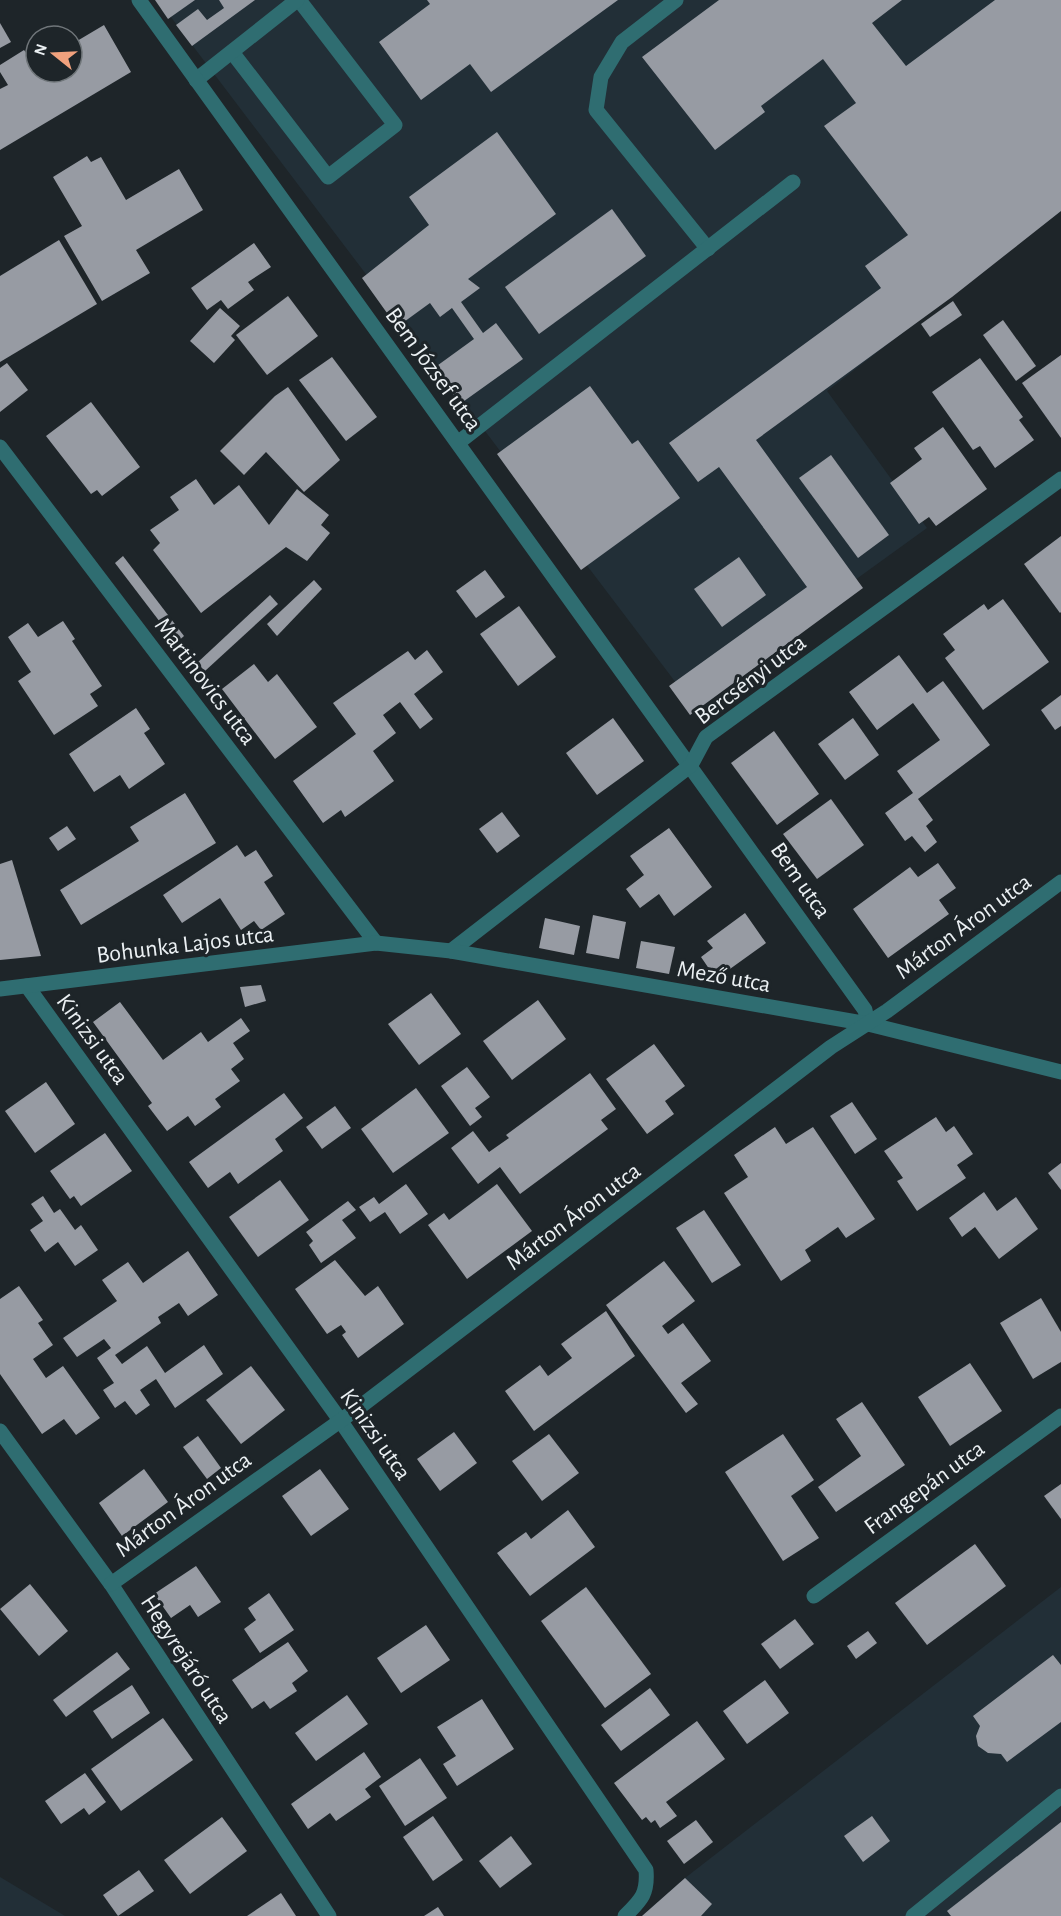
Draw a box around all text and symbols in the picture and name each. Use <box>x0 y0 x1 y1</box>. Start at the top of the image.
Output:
north arrow <box>24 24 84 84</box>
text: N <box>31 42 50 57</box>
street label: Bem József utca <box>381 303 486 436</box>
street label: Martinovics utca <box>150 614 261 750</box>
street label: Bercsényi utca <box>691 630 811 729</box>
street label: Bem utca <box>766 838 835 923</box>
street label: Márton Áron utca <box>890 868 1036 984</box>
street label: Bohunka Lajos utca <box>95 922 275 968</box>
street label: Mező utca <box>675 957 772 997</box>
street label: Kinizsi utca <box>52 990 133 1089</box>
street label: Márton Áron utca <box>501 1157 645 1275</box>
street label: Kinizsi utca <box>335 1385 415 1485</box>
street label: Frangepán utca <box>860 1436 989 1539</box>
street label: Márton Áron utca <box>110 1446 256 1562</box>
street label: Hegyrejáró utca <box>136 1591 236 1728</box>

